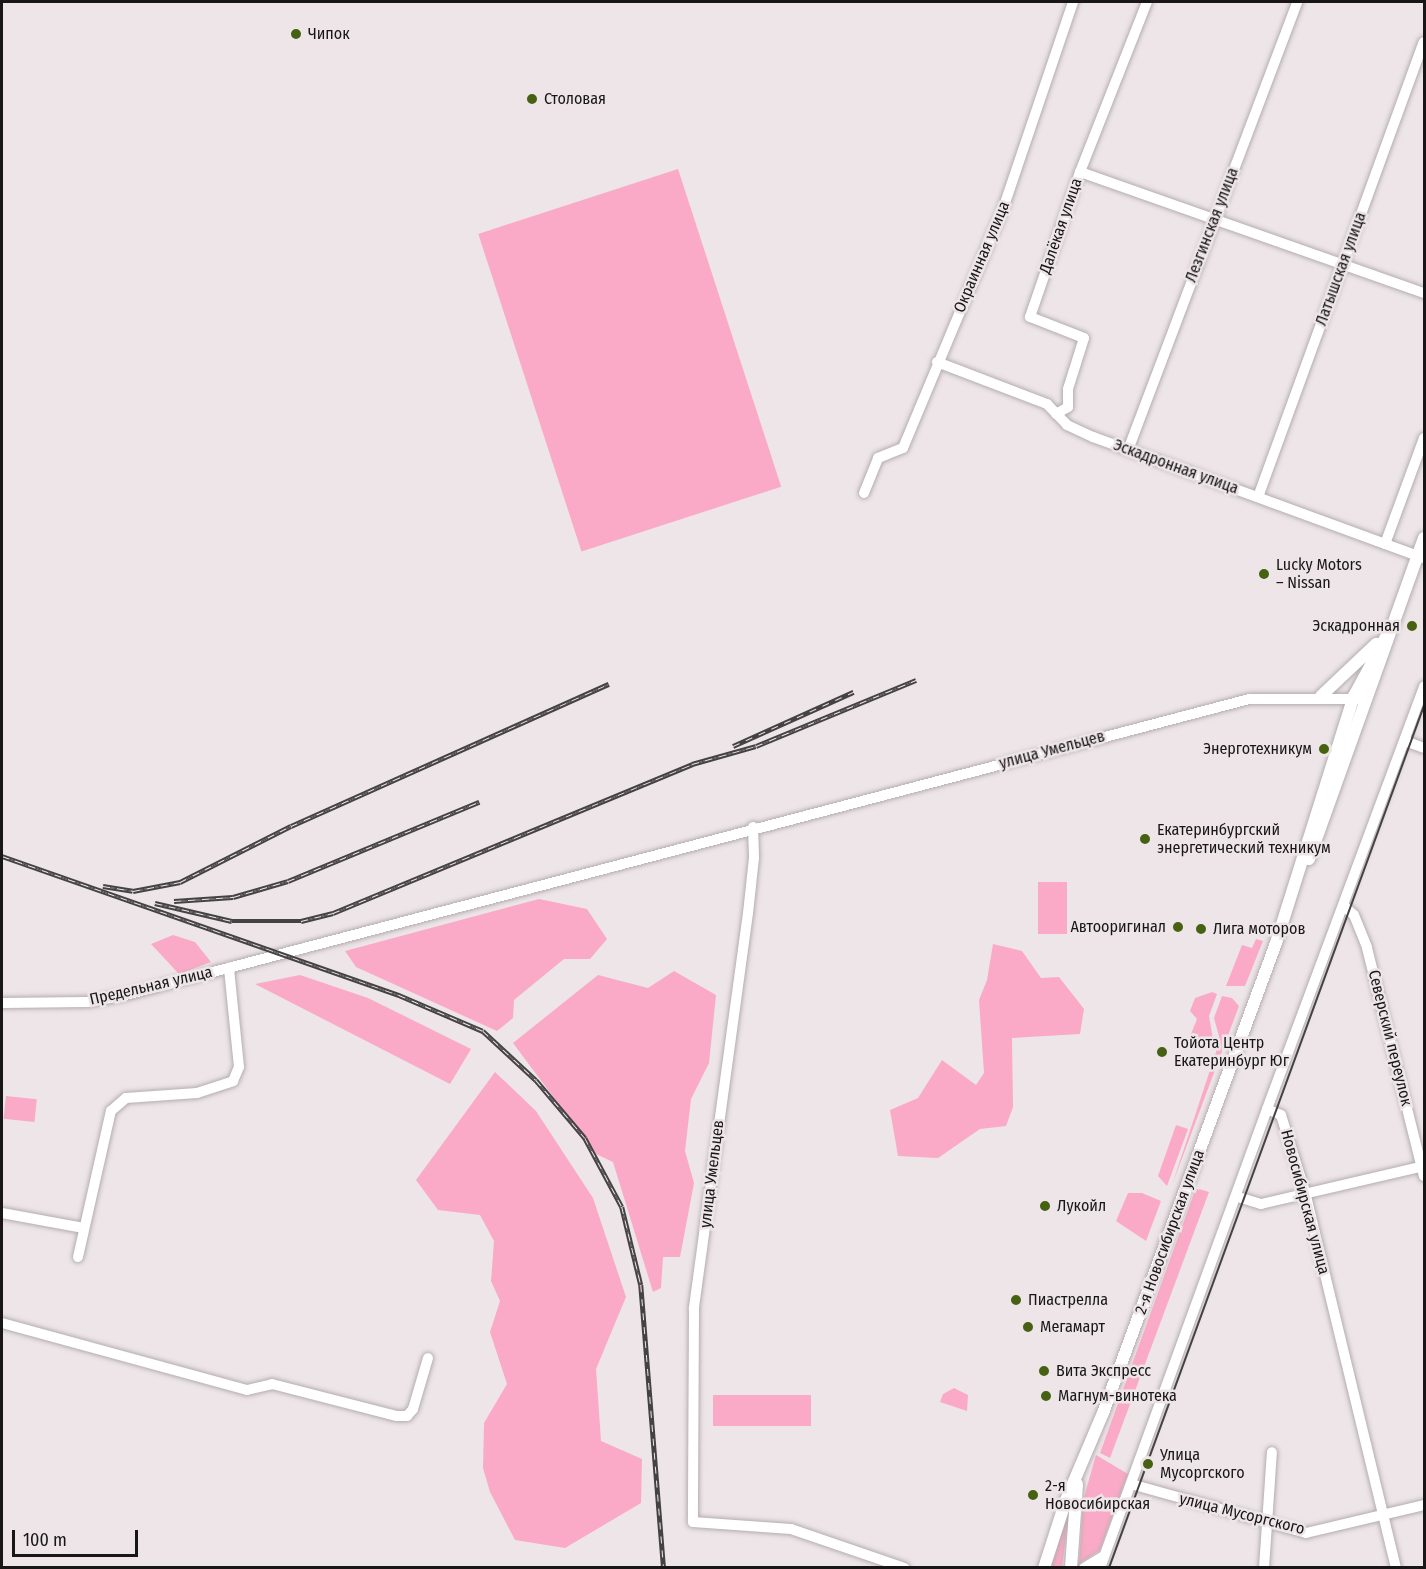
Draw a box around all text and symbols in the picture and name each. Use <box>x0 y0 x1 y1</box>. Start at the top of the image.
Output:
place label: Чипок <box>308 24 350 44</box>
marker: Чипок <box>289 27 303 41</box>
place label: Столовая <box>544 89 606 109</box>
marker: Столовая <box>525 92 539 106</box>
street label: Лезгинская улица <box>1181 165 1243 285</box>
street label: Далёкая улица <box>1036 176 1086 276</box>
street label: Окраинная улица <box>950 198 1014 316</box>
street label: Латышская улица <box>1312 210 1370 328</box>
street label: Эскадронная улица <box>1111 436 1241 498</box>
place label: Lucky Motors – Nissan <box>1276 555 1362 593</box>
marker: Lucky Motors – Nissan <box>1257 567 1271 581</box>
place label: Эскадронная <box>1312 616 1400 636</box>
marker: Эскадронная <box>1405 619 1419 633</box>
street label: улица Умельцев <box>997 727 1107 773</box>
place label: Энерготехникум <box>1203 739 1312 759</box>
marker: Энерготехникум <box>1317 742 1331 756</box>
place label: Екатеринбургский энергетический техникум <box>1157 820 1331 858</box>
marker: Екатеринбургский энергетический техникум <box>1138 832 1152 846</box>
place label: Автооригинал <box>1070 917 1166 937</box>
place label: Лига моторов <box>1213 919 1305 939</box>
marker: Автооригинал <box>1171 920 1185 934</box>
marker: Лига моторов <box>1194 922 1208 936</box>
street label: Предельная улица <box>88 963 214 1009</box>
street label: Северский переулок <box>1364 968 1416 1108</box>
place label: Тойота Центр Екатеринбург Юг <box>1174 1033 1289 1071</box>
marker: Тойота Центр Екатеринбург Юг <box>1155 1045 1169 1059</box>
street label: улица Умельцев <box>696 1119 728 1229</box>
street label: Новосибирская улица <box>1276 1128 1334 1276</box>
street label: 2-я Новосибирская улица <box>1131 1147 1209 1317</box>
place label: Лукойл <box>1057 1196 1106 1216</box>
marker: Лукойл <box>1038 1199 1052 1213</box>
place label: Пиастрелла <box>1028 1290 1108 1310</box>
marker: Пиастрелла <box>1009 1293 1023 1307</box>
place label: Мегамарт <box>1040 1317 1105 1337</box>
marker: Мегамарт <box>1021 1320 1035 1334</box>
place label: Вита Экспресс <box>1056 1361 1151 1381</box>
marker: Вита Экспресс <box>1037 1364 1051 1378</box>
place label: Магнум-винотека <box>1058 1386 1177 1406</box>
marker: Магнум-винотека <box>1039 1389 1053 1403</box>
place label: Улица Мусоргского <box>1160 1445 1245 1483</box>
marker: Улица Мусоргского <box>1141 1457 1155 1471</box>
place label: 2-я Новосибирская <box>1045 1476 1150 1514</box>
marker: 2-я Новосибирская <box>1026 1488 1040 1502</box>
street label: улица Мусоргского <box>1177 1489 1307 1539</box>
scale bar <box>15 1518 141 1556</box>
text: 100 m <box>23 1529 67 1551</box>

